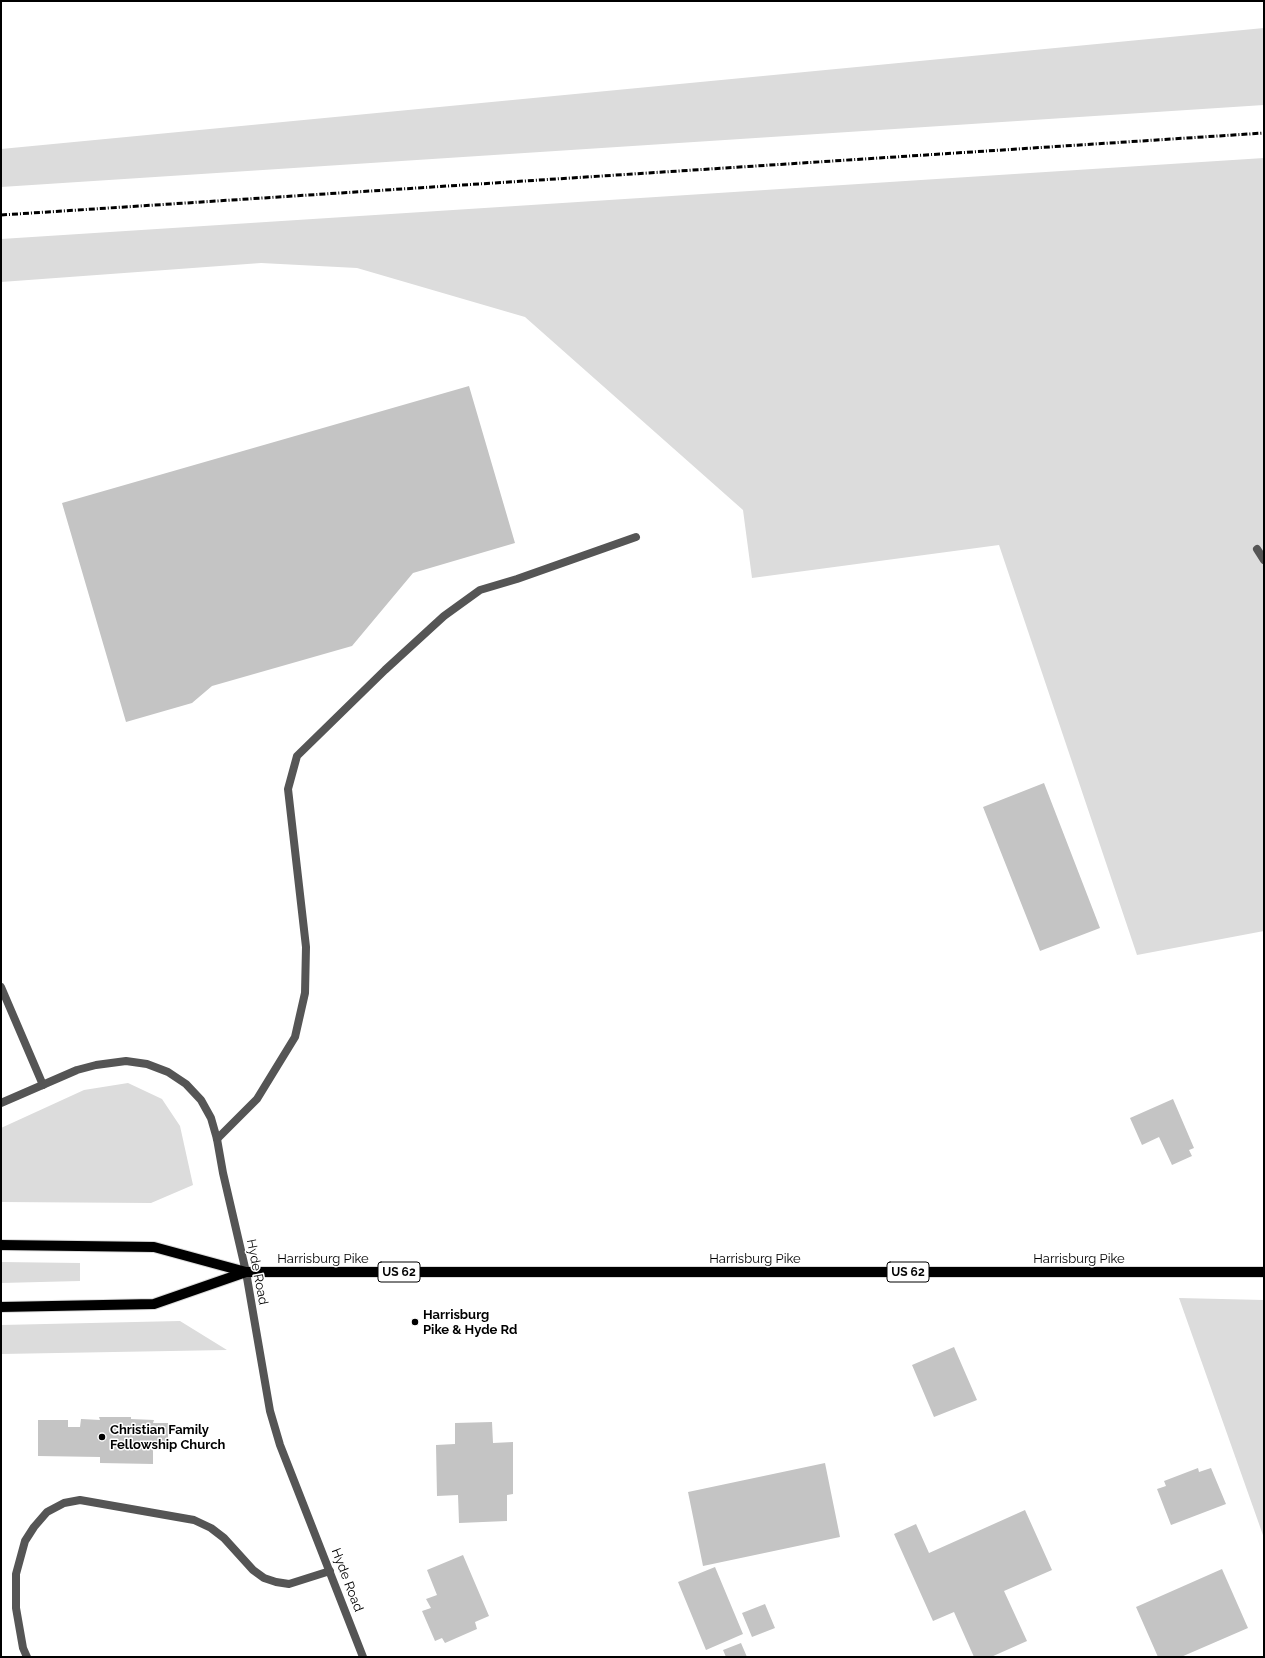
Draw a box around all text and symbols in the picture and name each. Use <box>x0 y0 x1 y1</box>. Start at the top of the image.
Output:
street label: Hyde Road <box>243 1238 271 1306</box>
street label: Harrisburg Pike <box>277 1251 369 1267</box>
street label: Harrisburg Pike <box>709 1251 801 1267</box>
street label: Harrisburg Pike <box>1033 1251 1125 1267</box>
road number: US 62 <box>378 1262 420 1282</box>
road number: US 62 <box>887 1262 929 1282</box>
place label: Harrisburg Pike & Hyde Rd <box>423 1307 517 1338</box>
marker: Harrisburg Pike & Hyde Rd <box>410 1317 420 1327</box>
place label: Christian Family Fellowship Church <box>110 1422 225 1453</box>
marker: Christian Family Fellowship Church <box>97 1432 107 1442</box>
street label: Hyde Road <box>328 1546 366 1614</box>

